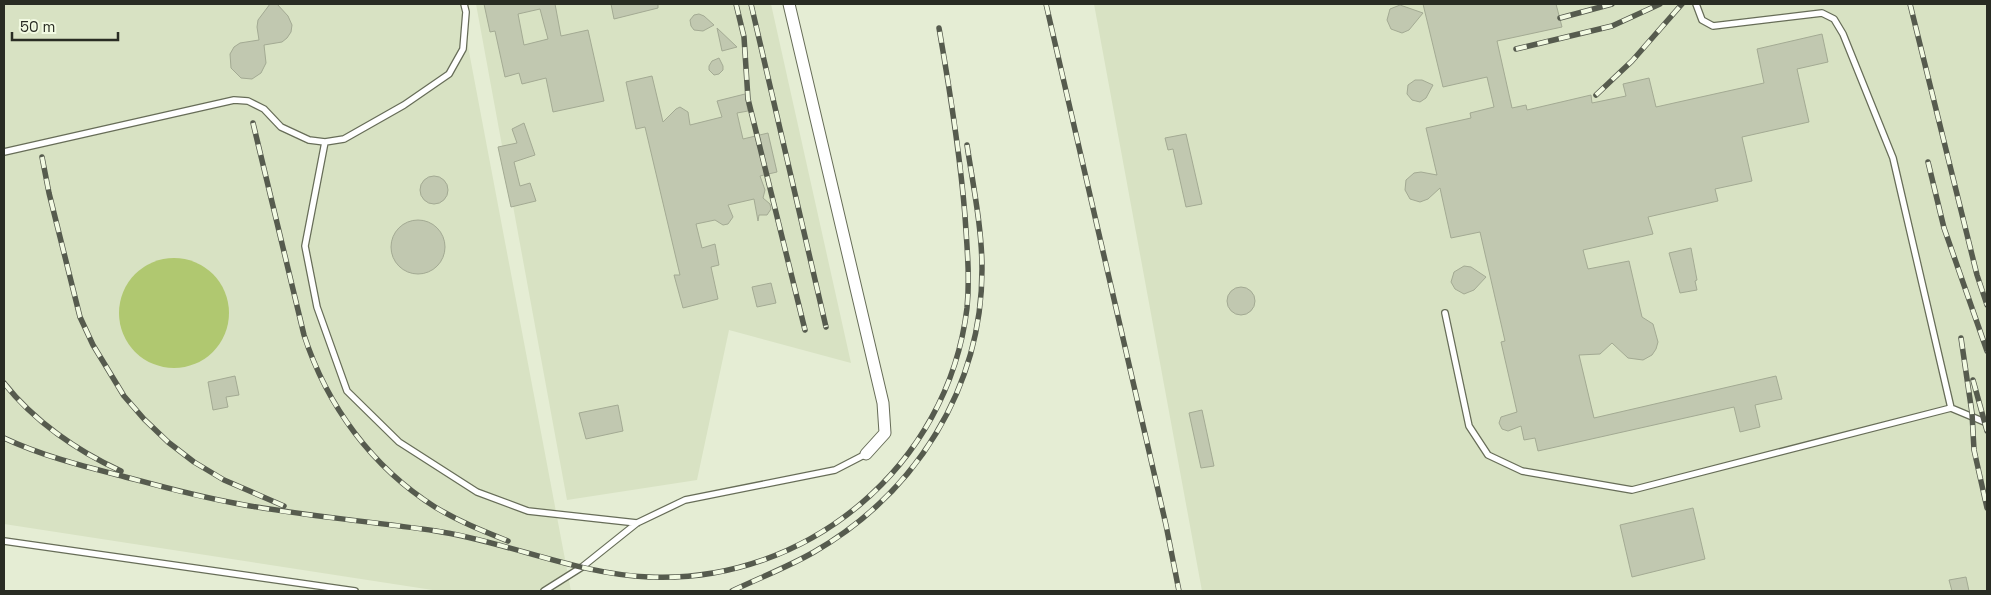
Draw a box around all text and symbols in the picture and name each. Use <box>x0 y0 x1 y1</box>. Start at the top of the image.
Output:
scale bar <box>12 10 119 42</box>
text: 50 m <box>20 17 55 36</box>

